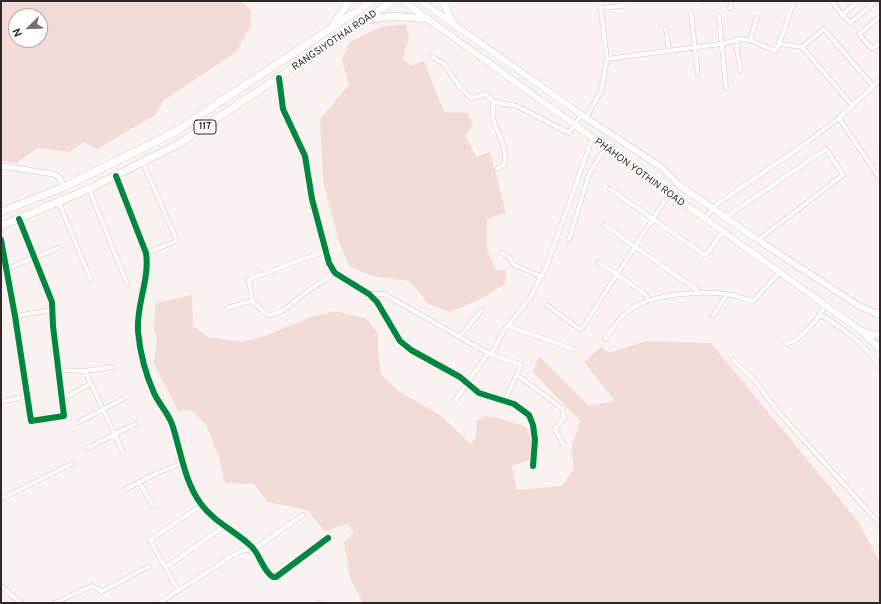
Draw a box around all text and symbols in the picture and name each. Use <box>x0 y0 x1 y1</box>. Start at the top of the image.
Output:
north arrow <box>8 8 48 48</box>
street label: RANGSIYOTHAI ROAD <box>290 8 380 74</box>
text: N <box>10 26 26 39</box>
road number: 117 <box>194 120 216 134</box>
street label: PHAHON YOTHIN ROAD <box>592 136 686 210</box>

